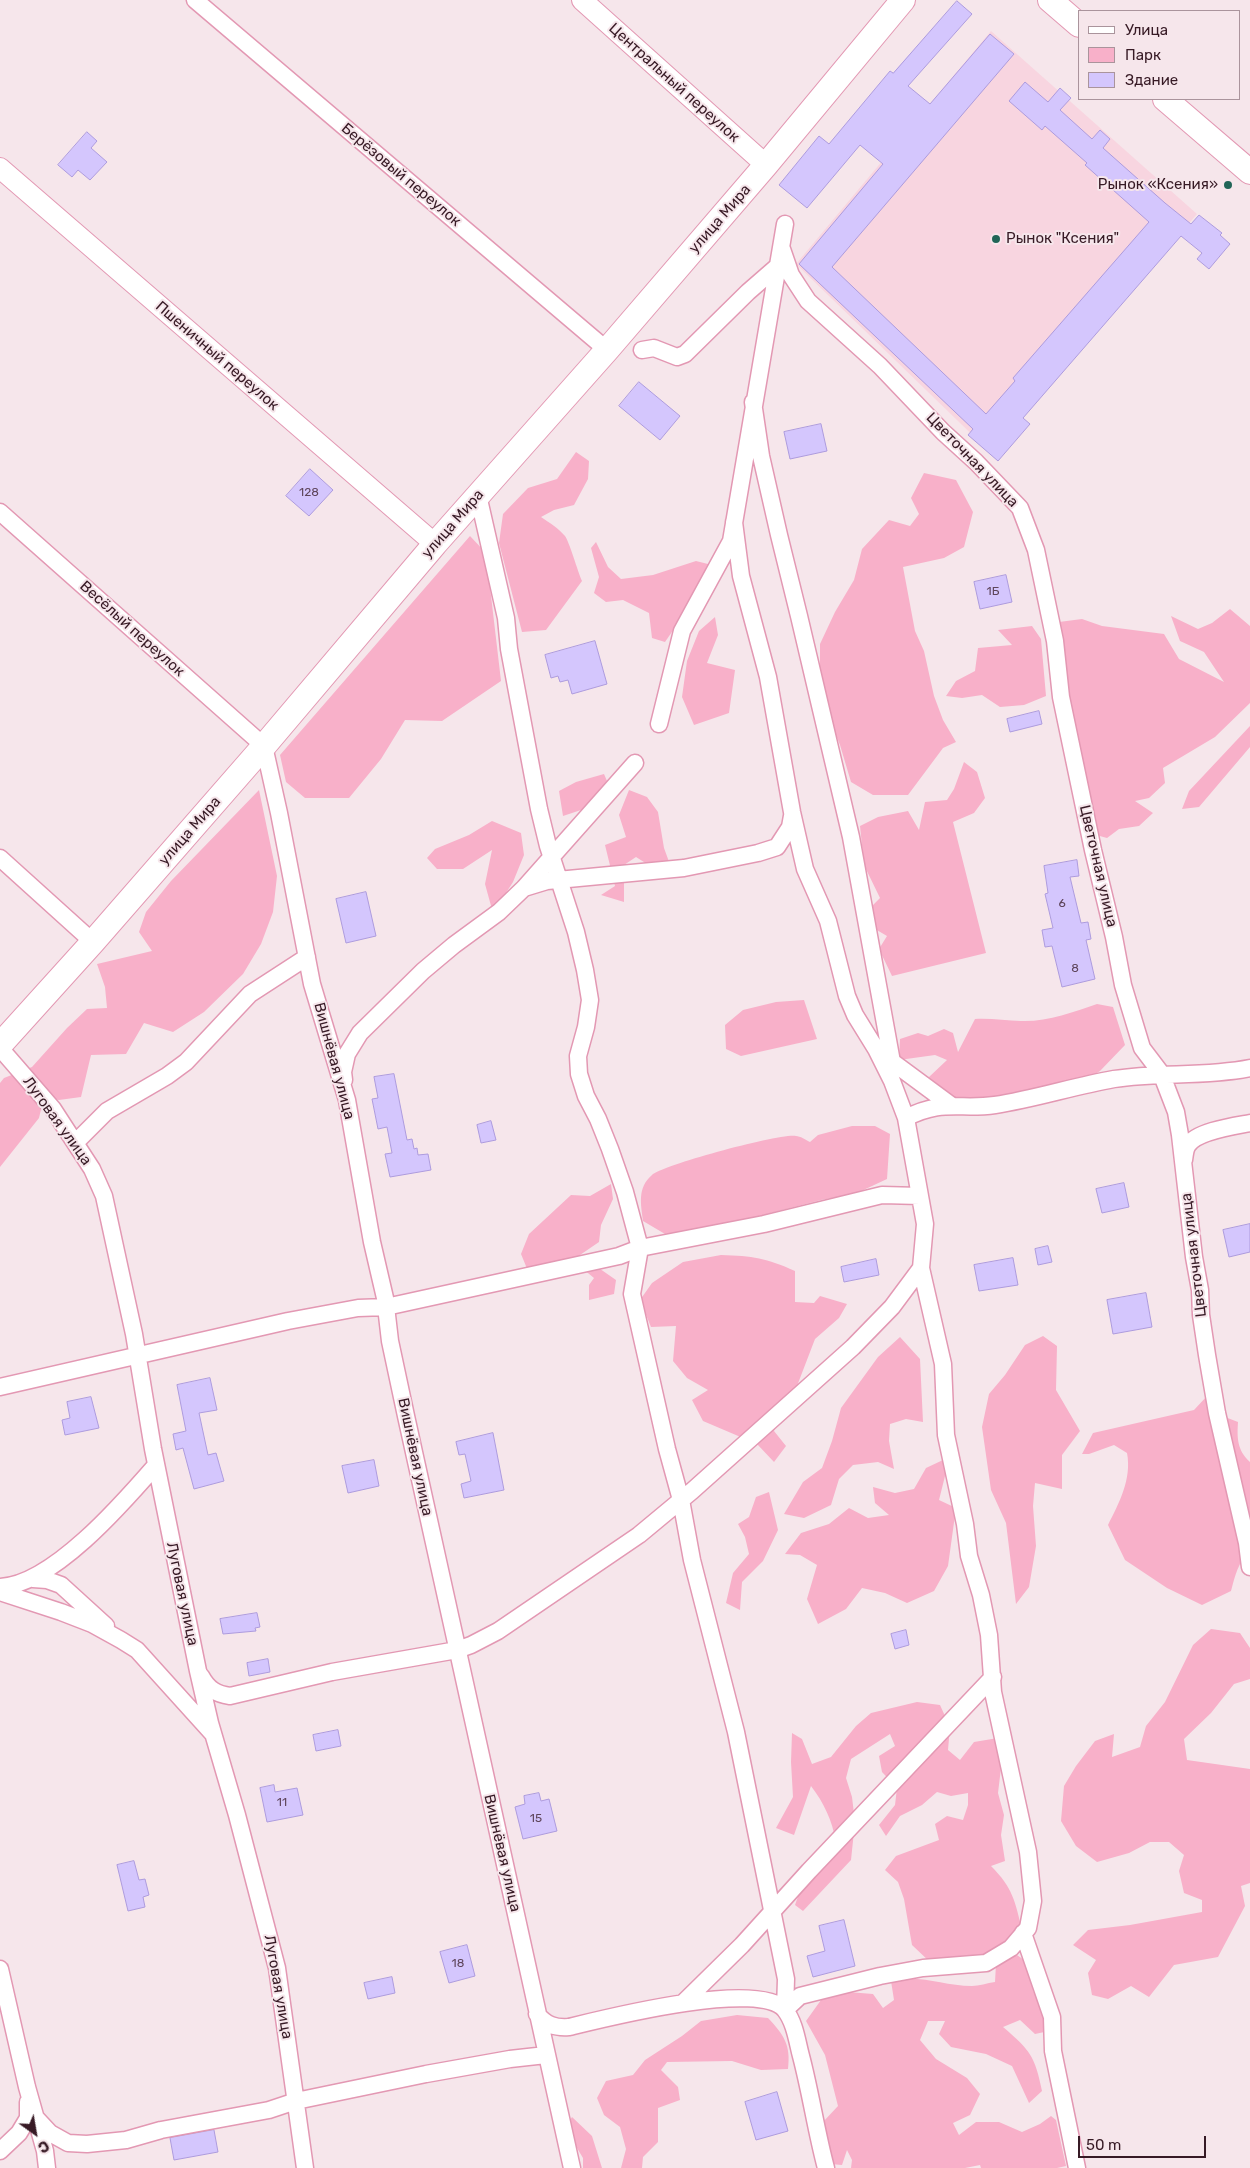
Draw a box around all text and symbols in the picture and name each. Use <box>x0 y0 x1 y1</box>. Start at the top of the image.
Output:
legend <box>1078 10 1240 100</box>
street label: Центральный переулок <box>605 20 743 146</box>
text: Улица <box>1125 21 1168 39</box>
text: Парк <box>1125 46 1161 64</box>
text: Здание <box>1125 71 1178 89</box>
street label: Берёзовый переулок <box>337 120 465 230</box>
place label: Рынок «Ксения» <box>1098 176 1218 194</box>
marker: Рынок «Ксения» <box>1222 179 1234 191</box>
street label: улица Мира <box>685 181 755 257</box>
place label: Рынок "Ксения" <box>1006 230 1119 248</box>
marker: Рынок "Ксения" <box>990 233 1002 245</box>
street label: Пшеничный переулок <box>152 298 282 414</box>
street label: Цветочная улица <box>922 409 1022 511</box>
house number: 128 <box>299 486 319 500</box>
street label: улица Мира <box>418 486 488 562</box>
street label: Весёлый переулок <box>76 577 188 681</box>
house number: 1Б <box>987 585 999 599</box>
street label: улица Мира <box>155 793 225 869</box>
street label: Цветочная улица <box>1075 803 1121 929</box>
house number: 6 <box>1058 897 1066 911</box>
house number: 8 <box>1071 962 1079 976</box>
street label: Вишнёвая улица <box>310 1001 358 1121</box>
street label: Луговая улица <box>19 1073 95 1169</box>
street label: Цветочная улица <box>1177 1192 1211 1318</box>
street label: Вишнёвая улица <box>394 1396 436 1518</box>
street label: Луговая улица <box>162 1541 202 1647</box>
street label: Вишнёвая улица <box>480 1792 524 1914</box>
house number: 11 <box>277 1796 287 1810</box>
house number: 15 <box>530 1812 542 1826</box>
street label: Луговая улица <box>260 1934 296 2040</box>
house number: 18 <box>452 1957 464 1971</box>
north arrow <box>10 2108 60 2158</box>
scale bar <box>1080 2126 1208 2158</box>
text: С <box>35 2136 52 2156</box>
text: 50 m <box>1086 2136 1121 2154</box>

